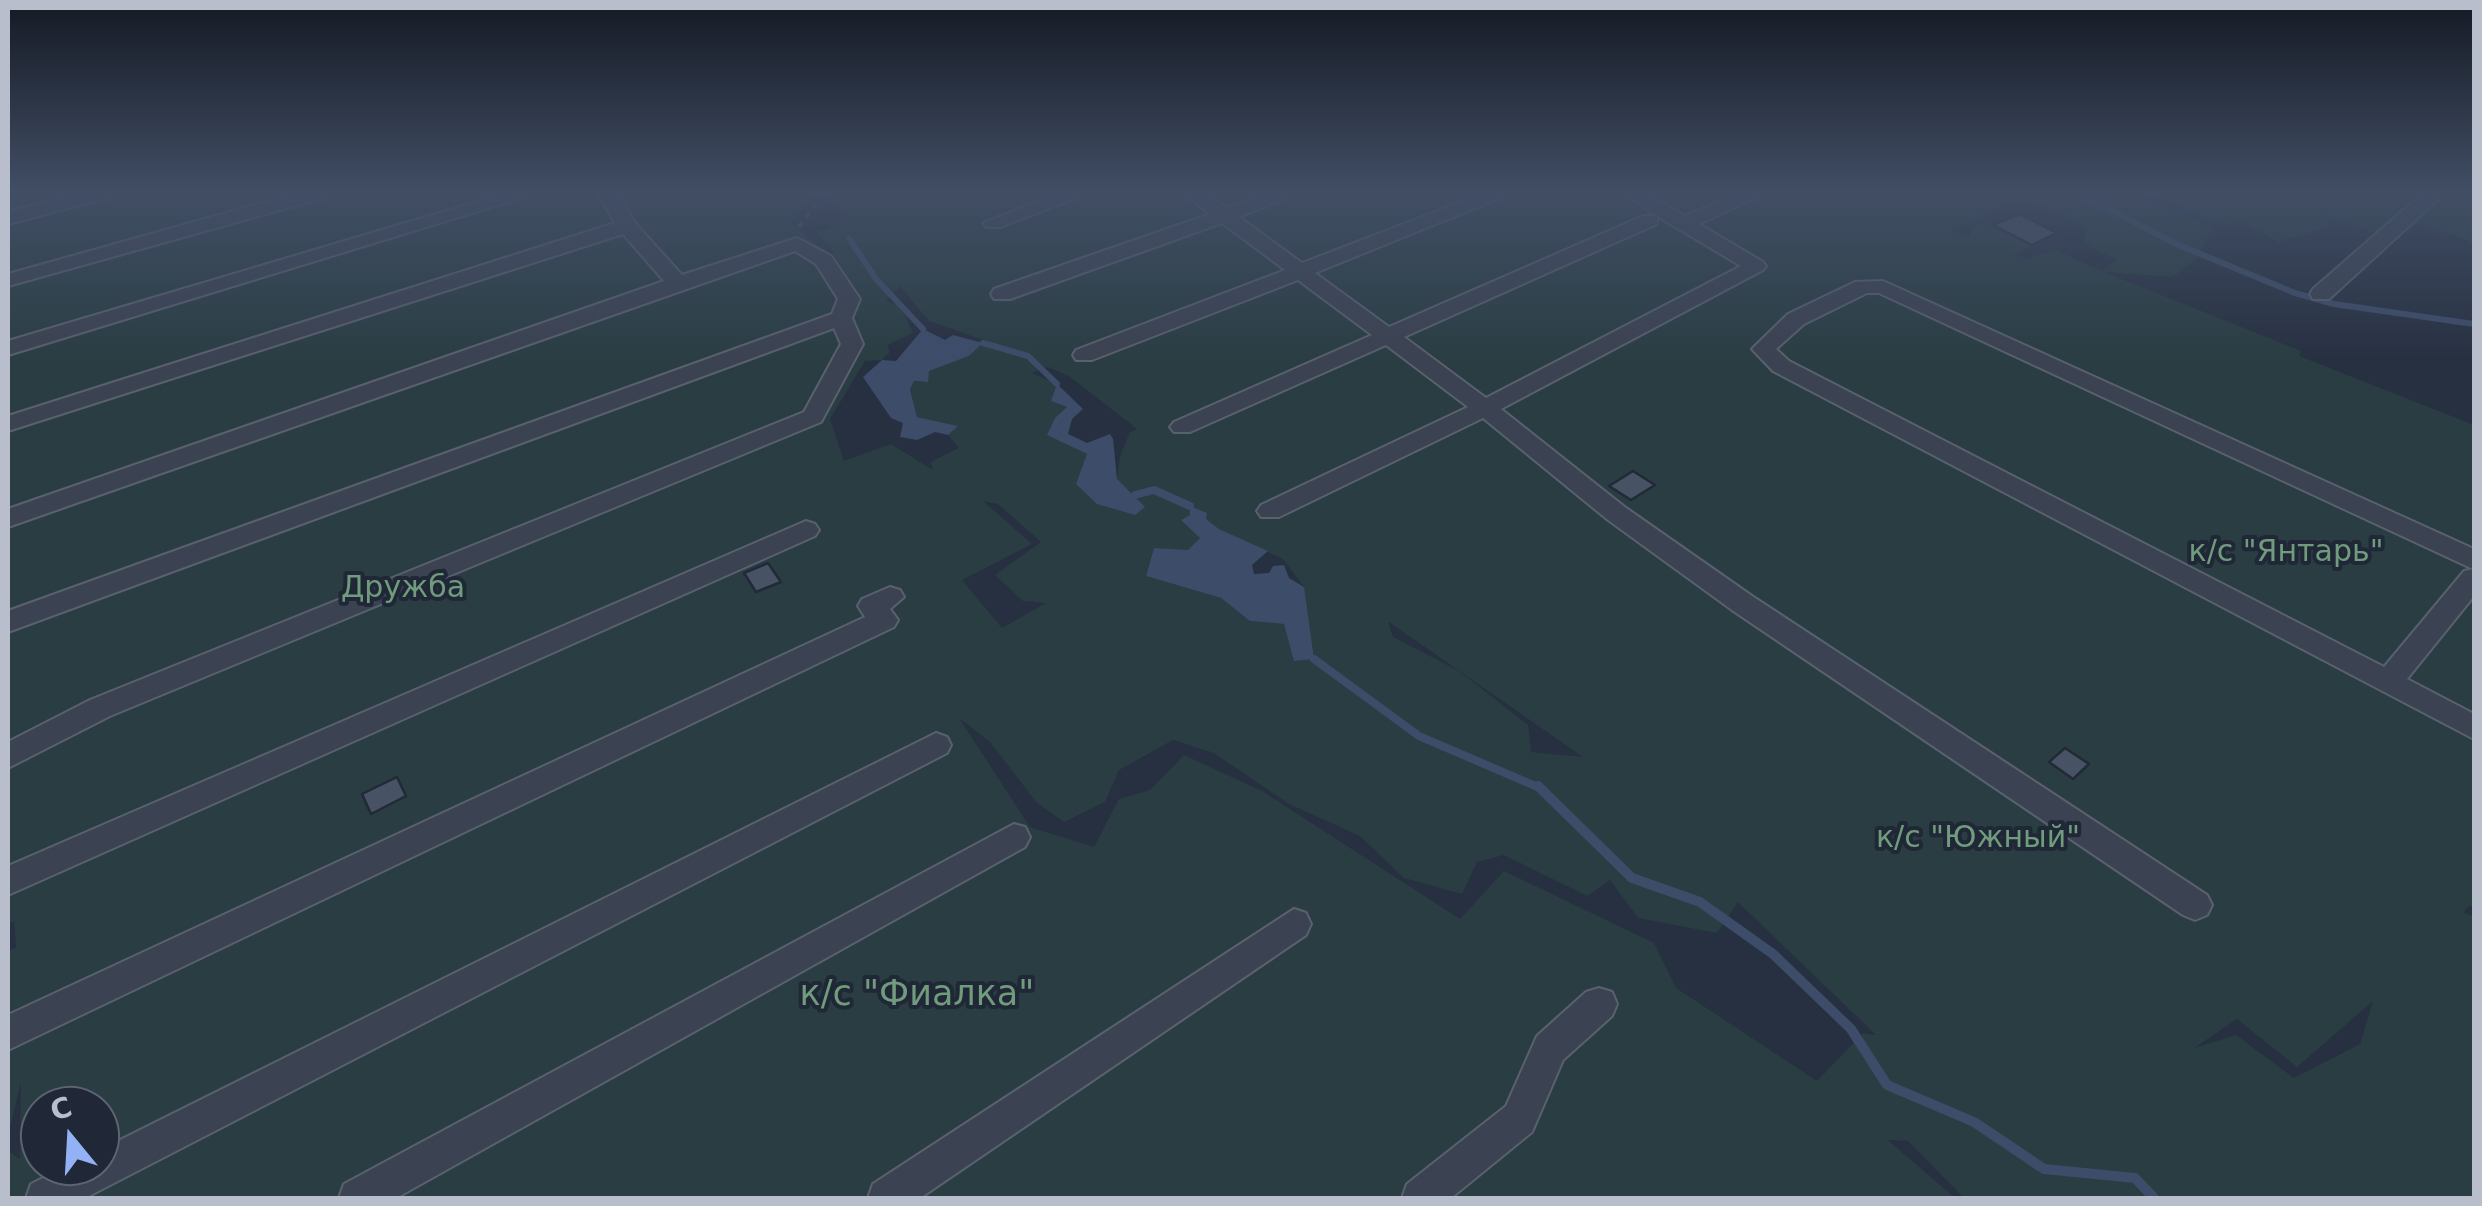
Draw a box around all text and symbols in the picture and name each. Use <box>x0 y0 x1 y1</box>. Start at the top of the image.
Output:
park label: к/с "Янтарь" <box>2189 535 2383 571</box>
park label: Дружба <box>341 571 465 607</box>
park label: к/с "Южный" <box>1876 821 2080 857</box>
park label: к/с "Фиалка" <box>800 975 1034 1017</box>
north arrow <box>20 1086 120 1186</box>
text: С <box>46 1090 76 1128</box>

